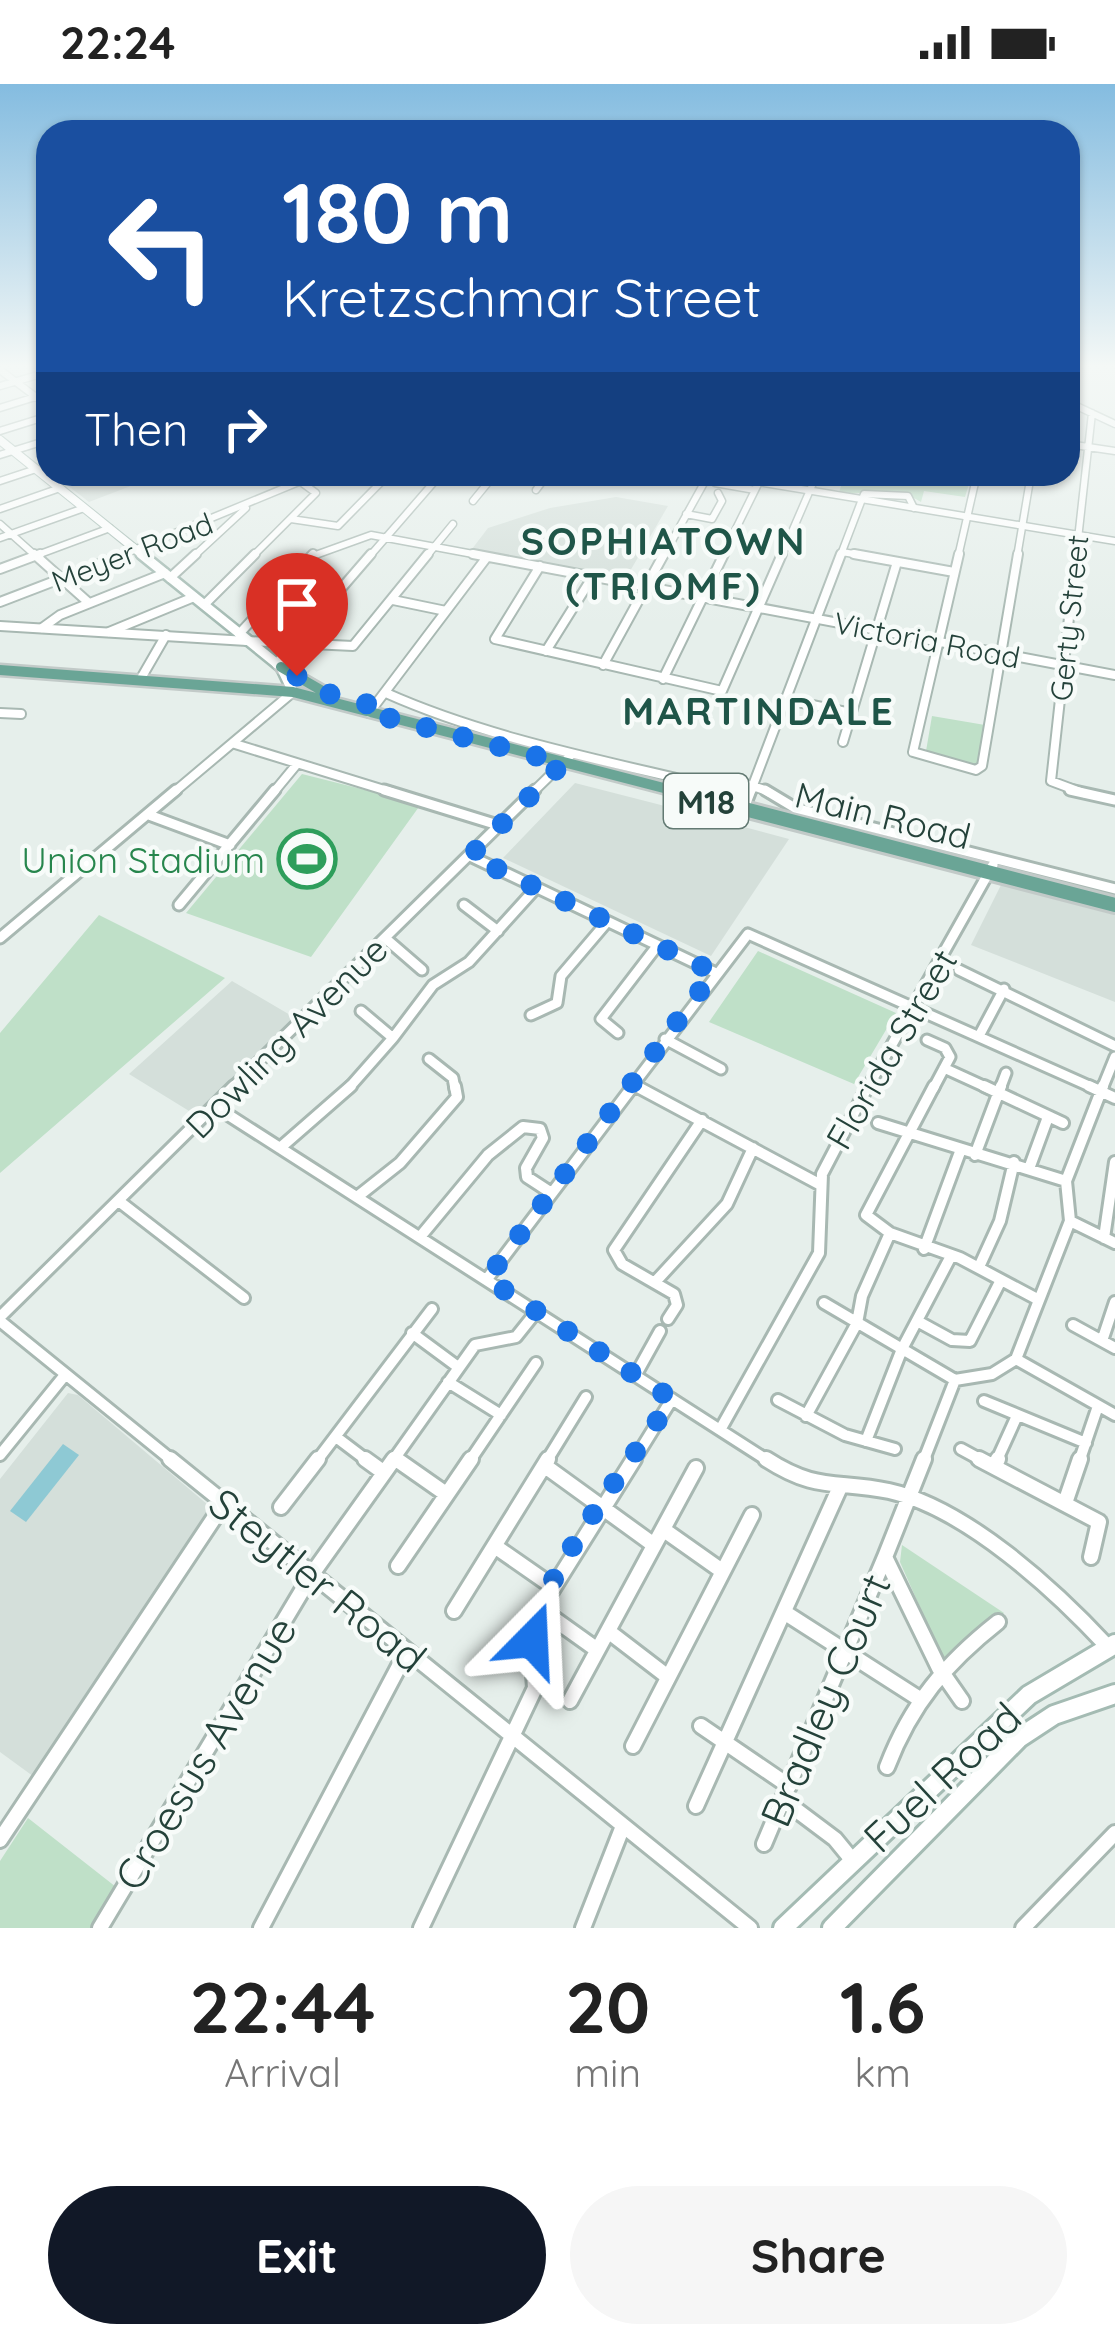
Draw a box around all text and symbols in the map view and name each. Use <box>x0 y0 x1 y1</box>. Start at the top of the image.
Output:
text: 22:24 <box>60 14 176 70</box>
text: 180 m <box>282 159 513 264</box>
icon: left <box>84 168 240 324</box>
text: Kretzschmar Street <box>282 263 761 331</box>
icon: right <box>212 396 278 462</box>
text: Then <box>84 401 188 457</box>
street label: Meyer Road <box>46 504 218 600</box>
district label: SOPHIATOWN (TRIOMF) <box>521 516 807 610</box>
street label: Gerty Street <box>1041 533 1097 703</box>
pin <box>246 553 348 676</box>
icon: arrive <box>264 571 330 637</box>
street label: Victoria Road <box>831 603 1023 677</box>
district label: MARTINDALE <box>622 686 896 735</box>
street label: Main Road <box>791 771 975 859</box>
road number: M18 <box>664 774 748 828</box>
sports icon: Union Stadium <box>276 828 338 890</box>
place label: Union Stadium <box>21 837 265 882</box>
street label: Dowling Avenue <box>176 927 396 1147</box>
street label: Florida Street <box>816 941 966 1157</box>
street label: Steytler Road <box>199 1476 437 1684</box>
street label: Bradley Court <box>748 1566 902 1834</box>
position arrow <box>469 1577 595 1703</box>
street label: Croesus Avenue <box>102 1606 308 1900</box>
street label: Fuel Road <box>852 1691 1032 1863</box>
text: 22:44 <box>189 1961 376 2051</box>
text: 20 <box>565 1961 650 2051</box>
text: 1.6 <box>840 1961 926 2051</box>
text: Arrival <box>224 2048 341 2097</box>
text: min <box>575 2048 641 2097</box>
text: km <box>854 2048 911 2097</box>
button: Exit <box>48 2186 546 2324</box>
button: Share <box>570 2186 1067 2324</box>

